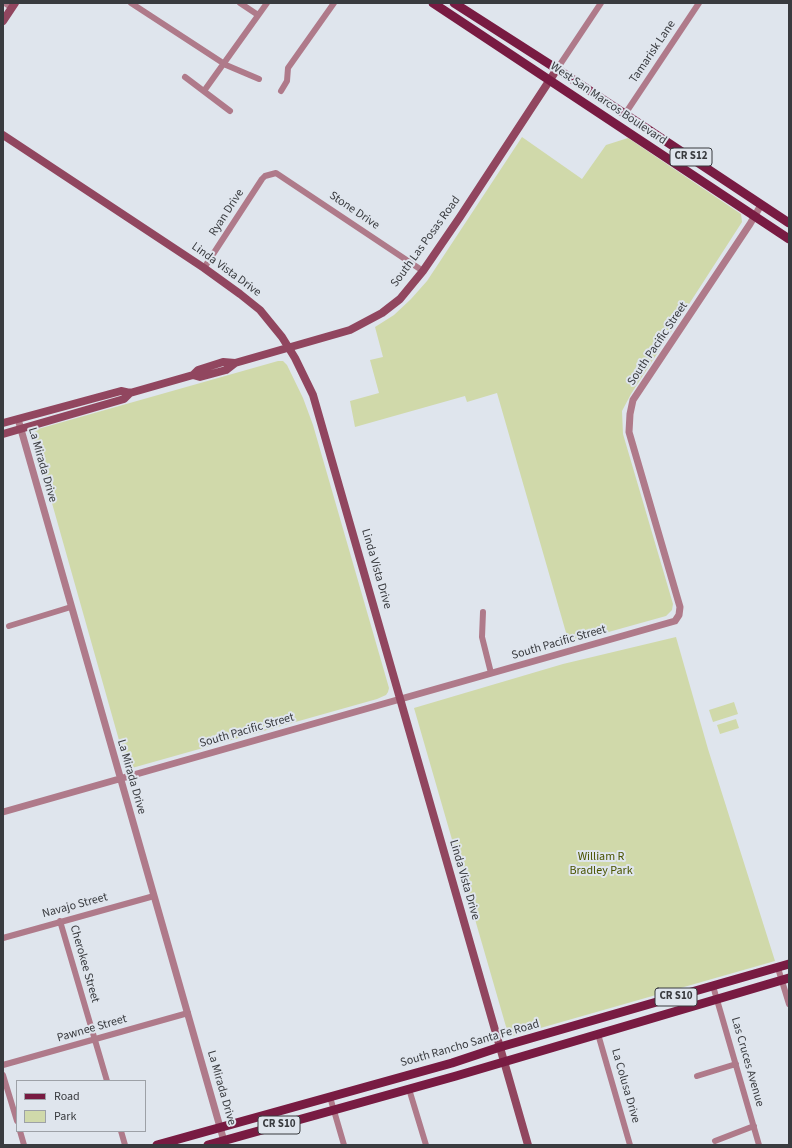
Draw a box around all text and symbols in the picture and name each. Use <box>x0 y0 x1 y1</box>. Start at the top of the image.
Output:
street label: Tamarisk Lane <box>627 18 679 86</box>
street label: West San Marcos Boulevard <box>547 60 669 148</box>
road number: CR S12 <box>670 148 712 166</box>
street label: Ryan Drive <box>206 187 248 239</box>
street label: Stone Drive <box>326 189 382 233</box>
street label: South Las Posas Road <box>388 194 464 290</box>
street label: Linda Vista Drive <box>188 240 264 300</box>
street label: South Pacific Street <box>625 300 691 388</box>
street label: La Mirada Drive <box>24 426 60 504</box>
street label: Linda Vista Drive <box>358 527 394 611</box>
street label: South Pacific Street <box>510 623 608 663</box>
street label: South Pacific Street <box>198 711 296 751</box>
street label: La Mirada Drive <box>113 738 149 816</box>
street label: Linda Vista Drive <box>446 838 482 922</box>
park label: William R Bradley Park <box>569 850 633 878</box>
street label: Navajo Street <box>41 890 109 922</box>
street label: Cherokee Street <box>66 924 102 1004</box>
road number: CR S10 <box>655 988 697 1006</box>
street label: Pawnee Street <box>55 1012 129 1046</box>
street label: Las Cruces Avenue <box>727 1016 767 1108</box>
street label: South Rancho Santa Fe Road <box>399 1017 541 1071</box>
street label: La Colusa Drive <box>608 1047 642 1125</box>
street label: La Mirada Drive <box>203 1049 239 1127</box>
legend <box>16 1080 146 1132</box>
text: Road <box>54 1088 80 1105</box>
text: Park <box>54 1108 76 1125</box>
road number: CR S10 <box>258 1116 300 1134</box>

